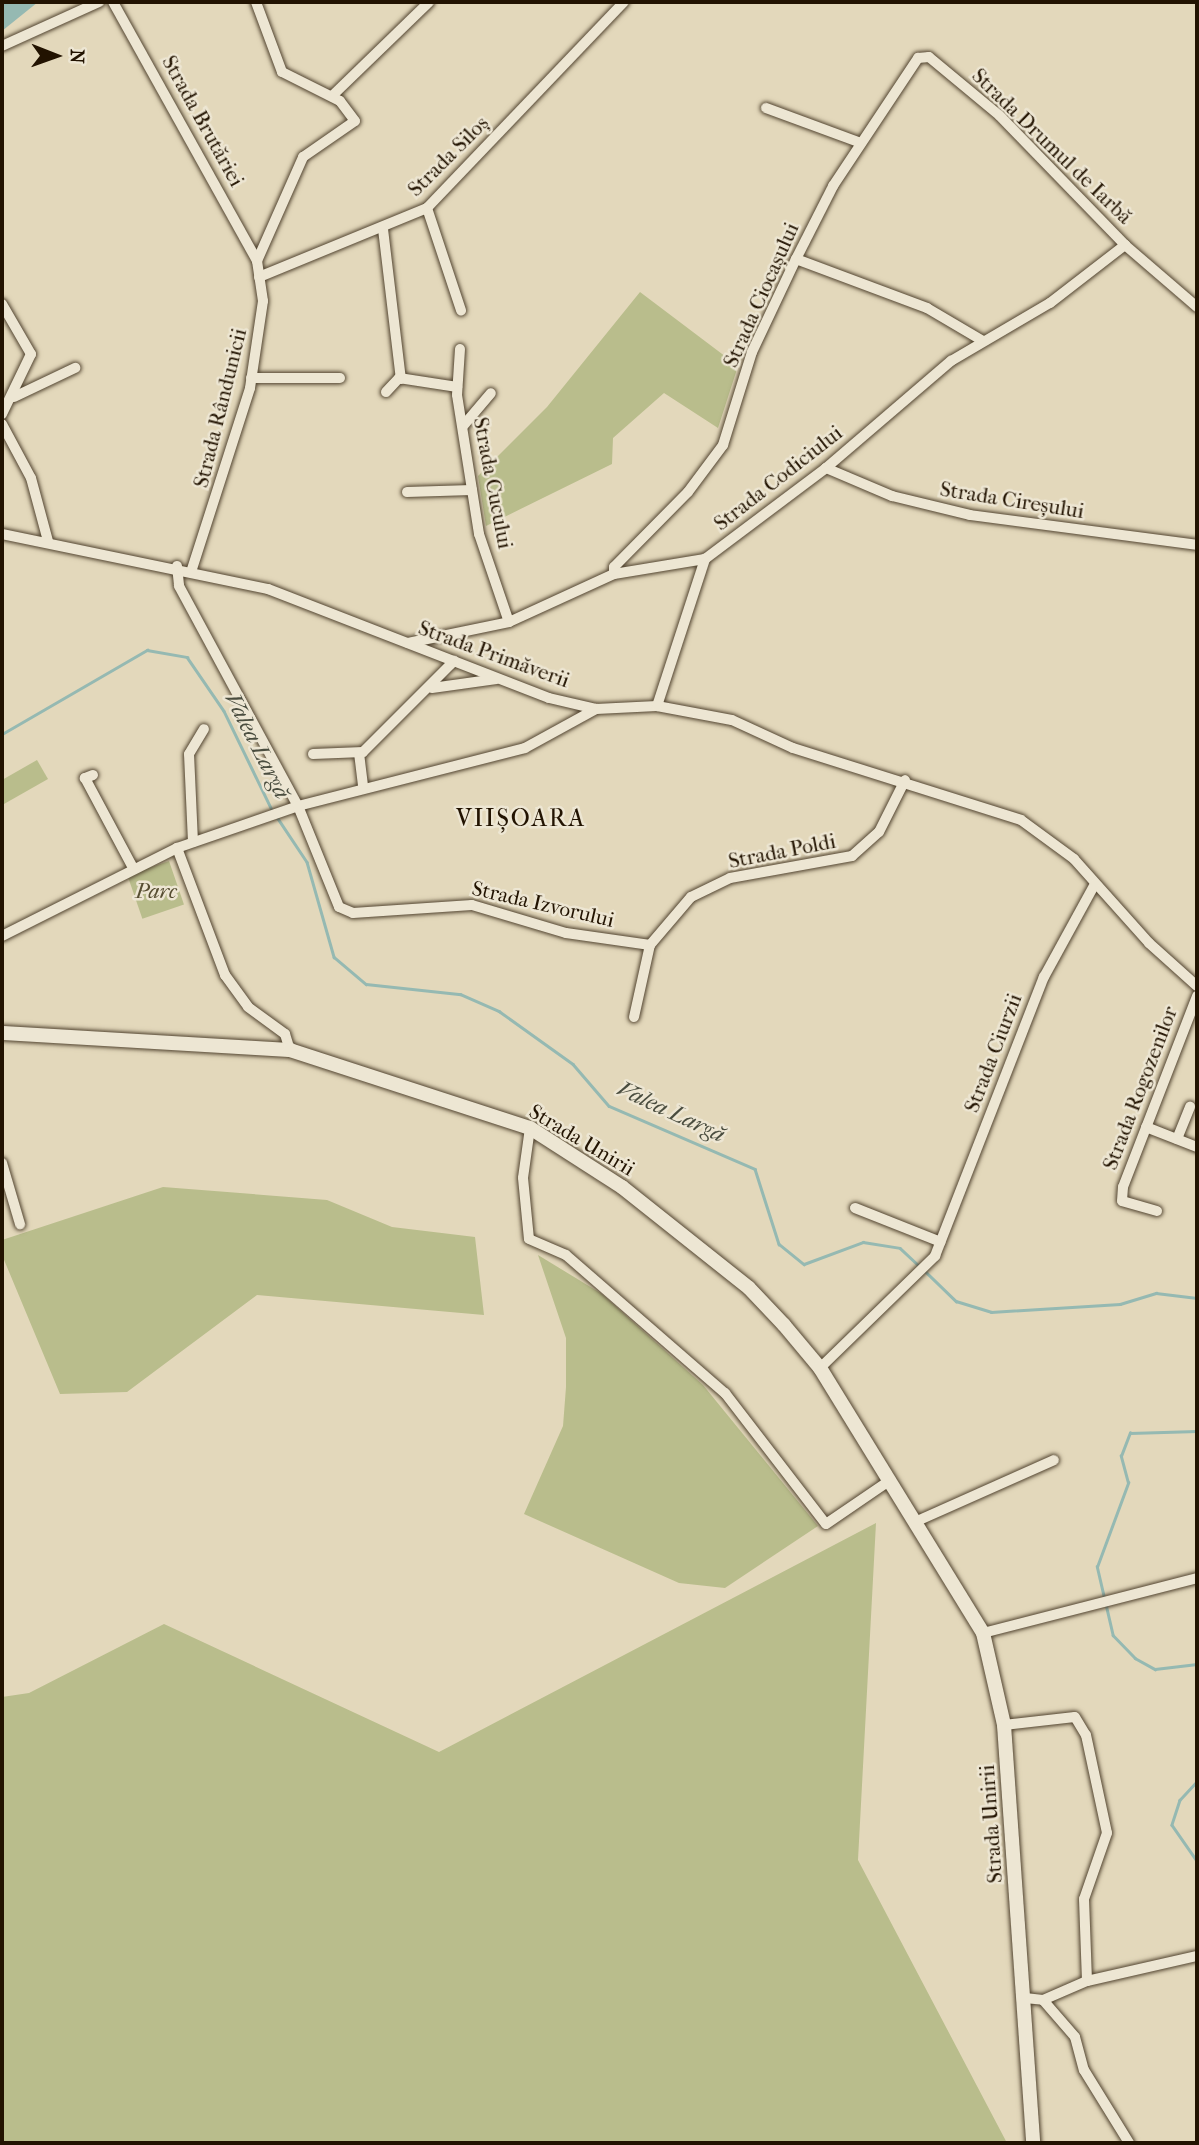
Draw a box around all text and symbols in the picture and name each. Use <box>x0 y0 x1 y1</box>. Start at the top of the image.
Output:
north arrow <box>21 21 91 91</box>
text: N <box>66 49 88 64</box>
street label: Strada Brutăriei <box>157 51 249 191</box>
street label: Strada Drumul de Iarbă <box>967 63 1137 229</box>
street label: Strada Siloș <box>402 110 494 202</box>
street label: Strada Ciocașului <box>718 219 804 371</box>
street label: Strada Rândunicii <box>188 326 252 490</box>
street label: Strada Cucului <box>468 415 518 551</box>
street label: Strada Codiciului <box>709 420 847 536</box>
street label: Strada Cireșului <box>938 476 1086 524</box>
street label: Strada Primăverii <box>415 615 573 693</box>
water label: Valea Largă <box>218 688 296 804</box>
district label: VIIȘOARA <box>457 805 585 833</box>
street label: Strada Poldi <box>726 828 838 874</box>
street label: Strada Izvorului <box>469 875 617 933</box>
park label: Parc <box>135 878 177 904</box>
street label: Strada Ciurzii <box>959 990 1027 1116</box>
street label: Strada Rogozenilor <box>1097 1003 1183 1173</box>
water label: Valea Largă <box>613 1075 729 1149</box>
street label: Strada Unirii <box>525 1099 639 1181</box>
street label: Strada Unirii <box>974 1764 1008 1884</box>

